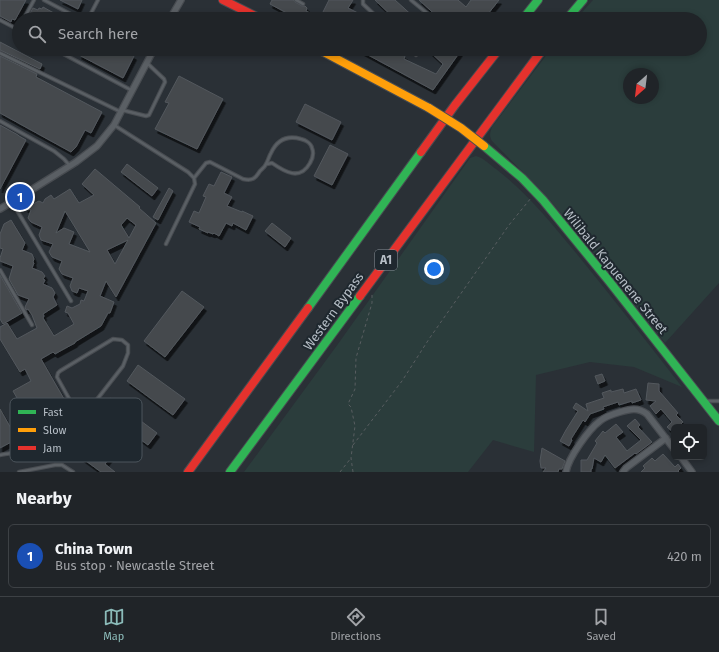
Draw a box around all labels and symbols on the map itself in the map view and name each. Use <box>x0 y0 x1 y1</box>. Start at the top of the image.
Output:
north arrow <box>623 68 659 104</box>
pin: 1 <box>7 182 33 212</box>
street label: Wilibald Kapuenene Street <box>561 206 671 337</box>
road number: A1 <box>375 250 397 270</box>
your location <box>424 259 444 279</box>
street label: Western Bypass <box>300 270 367 353</box>
legend <box>10 398 142 462</box>
text: Fast <box>43 406 63 419</box>
text: Slow <box>43 424 67 437</box>
text: Jam <box>43 442 62 455</box>

